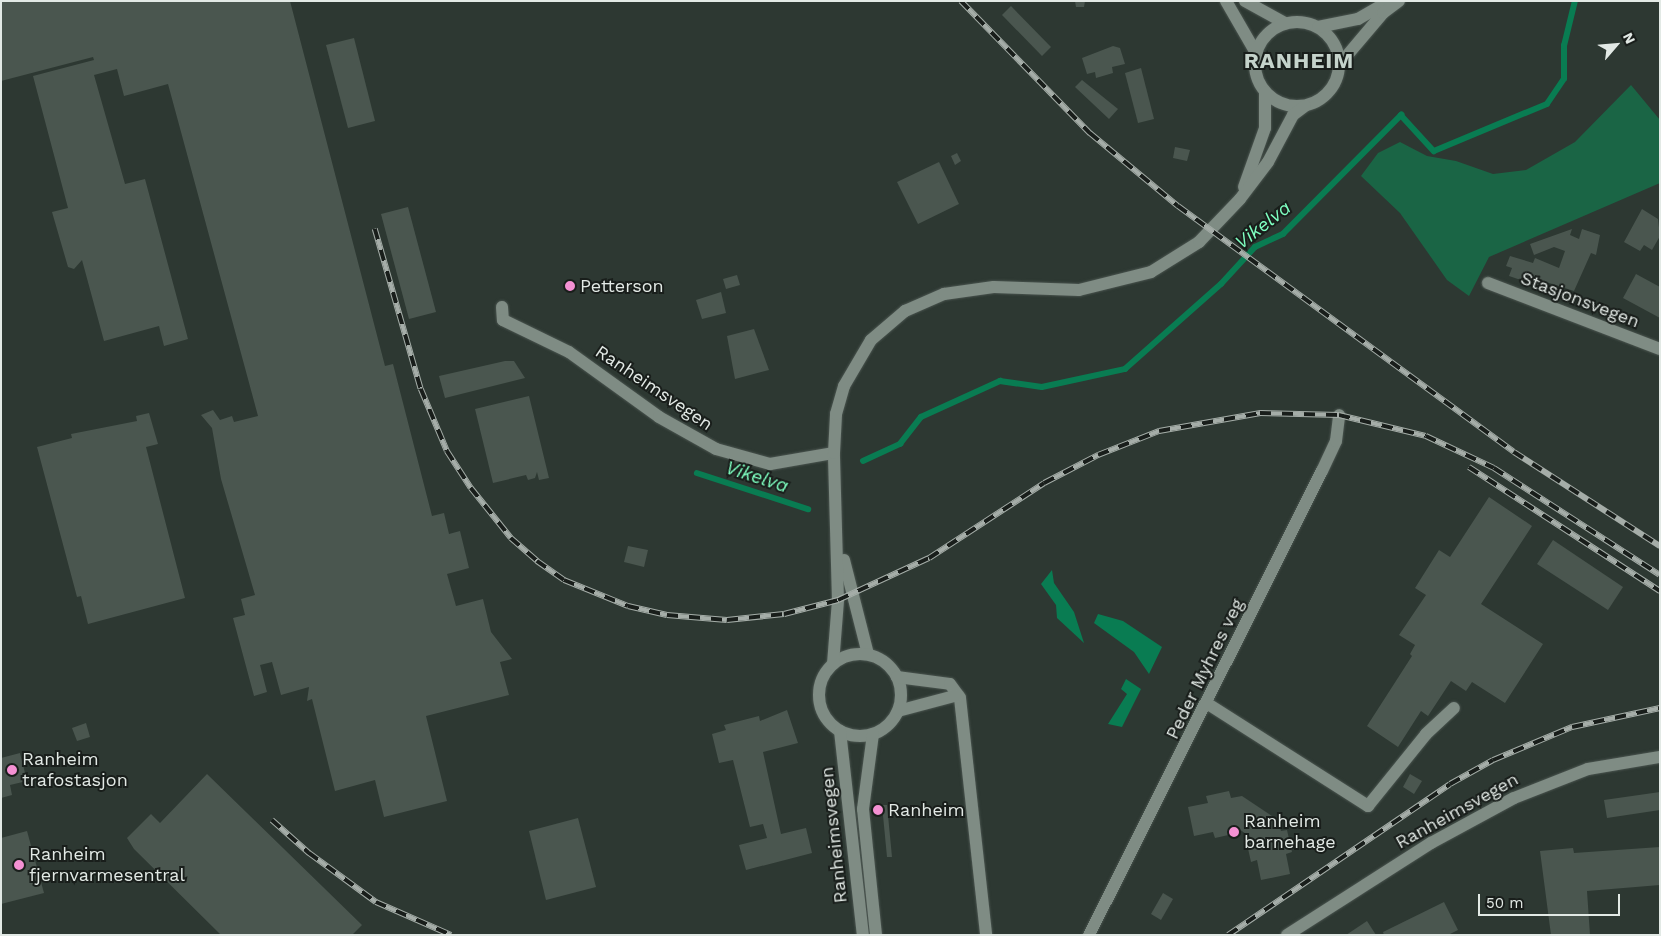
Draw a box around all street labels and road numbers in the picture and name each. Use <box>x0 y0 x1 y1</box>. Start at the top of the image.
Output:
street label: Stasjonsvegen <box>1518 267 1642 333</box>
street label: Ranheimsvegen <box>591 341 717 435</box>
street label: Peder Myhres veg <box>1161 595 1249 743</box>
street label: Ranheimsvegen <box>816 766 852 904</box>
street label: Ranheimsvegen <box>1392 768 1522 854</box>

